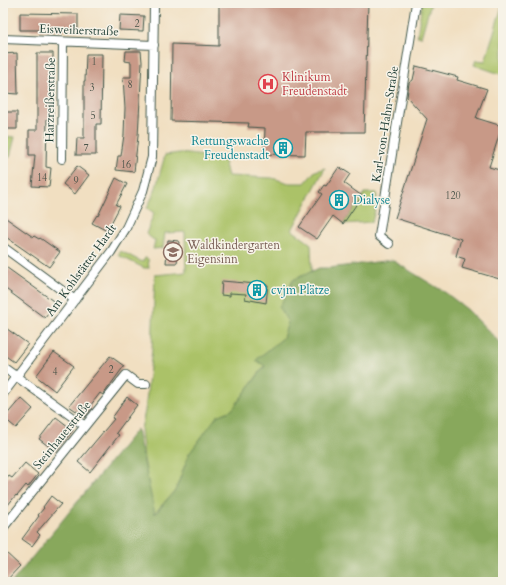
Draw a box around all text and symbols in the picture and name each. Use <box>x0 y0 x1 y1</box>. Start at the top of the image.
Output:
house number: 2 <box>134 17 140 31</box>
street label: Eisweiherstraße <box>39 21 119 39</box>
house number: 1 <box>91 55 97 69</box>
street label: Harzreißerstraße <box>41 57 59 143</box>
street label: Karl-von-Hahn-Straße <box>368 65 402 183</box>
place label: Klinikum Freudenstadt <box>282 69 347 99</box>
hospital icon: Klinikum Freudenstadt <box>257 73 279 95</box>
house number: 8 <box>127 78 133 92</box>
house number: 3 <box>89 81 95 95</box>
house number: 5 <box>90 109 96 123</box>
place label: Rettungswache Freudenstadt <box>191 133 269 163</box>
building icon: Rettungswache Freudenstadt <box>272 137 294 159</box>
house number: 7 <box>83 141 89 155</box>
house number: 16 <box>121 158 131 172</box>
house number: 14 <box>37 171 47 185</box>
house number: 9 <box>73 174 79 188</box>
building icon: Dialyse <box>328 189 350 211</box>
house number: 120 <box>445 189 461 203</box>
place label: Dialyse <box>353 192 390 208</box>
street label: Am Kohlstätter Hardt <box>42 220 120 319</box>
place label: Waldkindergarten Eigensinn <box>186 237 280 267</box>
school or university icon: Waldkindergarten Eigensinn <box>162 241 184 263</box>
building icon: cvjm Plätze <box>246 279 268 301</box>
place label: cvjm Plätze <box>271 282 329 298</box>
house number: 2 <box>108 363 114 377</box>
house number: 4 <box>52 365 58 379</box>
street label: Steinhauerstraße <box>29 397 95 473</box>

